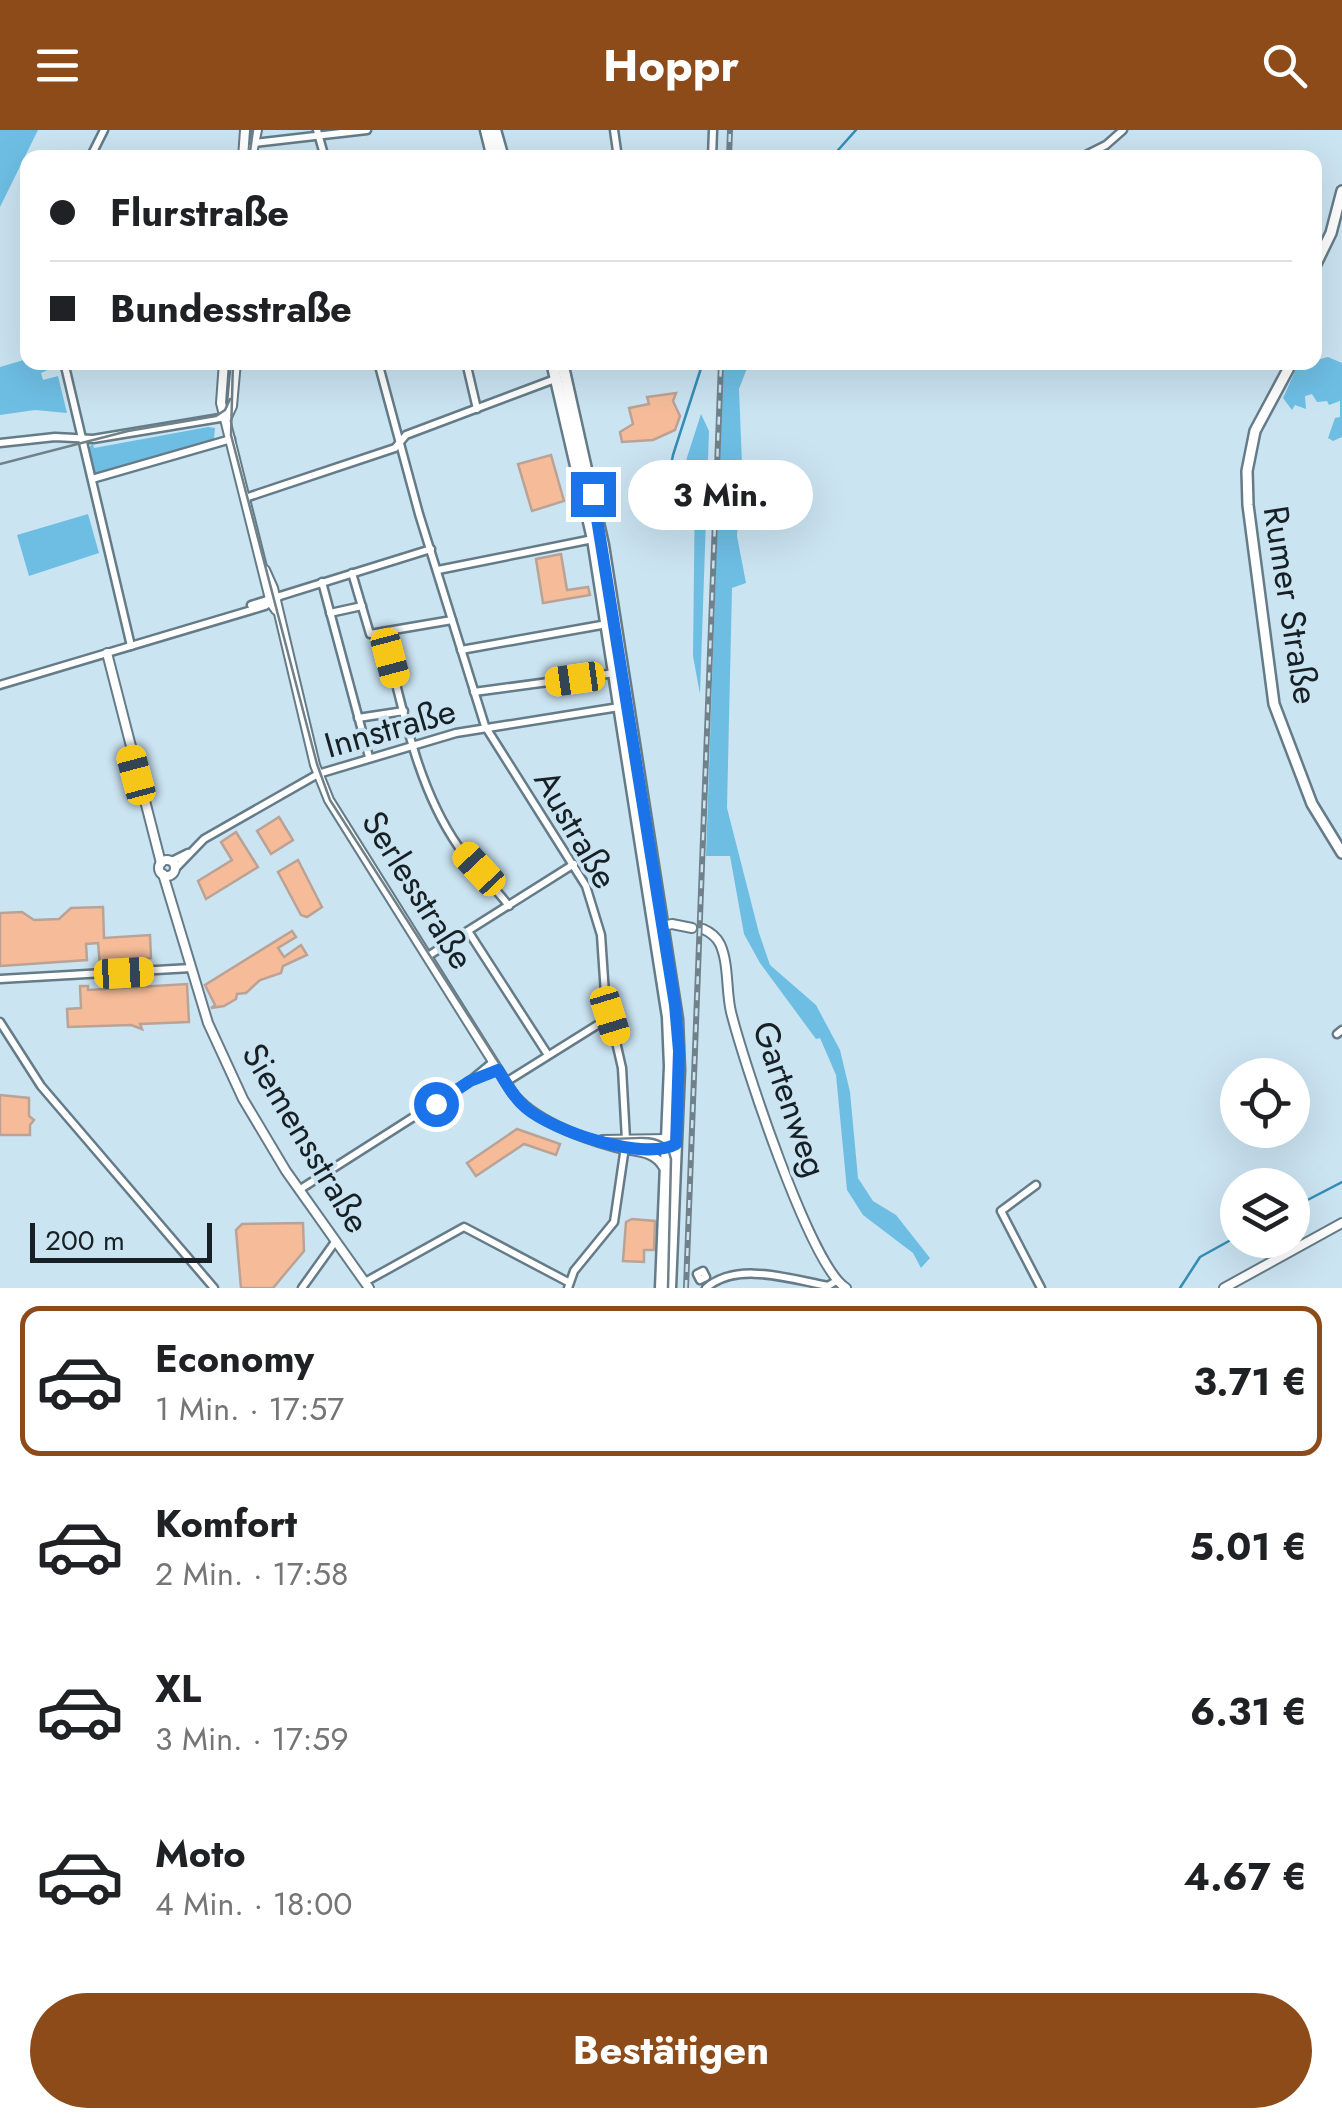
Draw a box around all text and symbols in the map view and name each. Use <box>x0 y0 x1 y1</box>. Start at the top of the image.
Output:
text: Hoppr <box>603 33 739 98</box>
icon: menu <box>30 38 85 93</box>
icon: search <box>1257 38 1312 93</box>
text: Flurstraße <box>110 185 289 240</box>
text: Bundesstraße <box>110 281 352 336</box>
callout: 3 Min. <box>628 459 813 529</box>
route end <box>571 472 616 517</box>
text: 3 Min. <box>673 472 768 518</box>
street label: Rumer Straße <box>1251 502 1331 708</box>
car <box>368 625 412 691</box>
car <box>543 660 607 698</box>
street label: Innstraße <box>318 685 462 771</box>
car <box>114 742 158 808</box>
street label: Austraße <box>522 760 630 898</box>
street label: Serlesstraße <box>349 801 487 979</box>
car <box>448 837 510 901</box>
car <box>93 956 155 990</box>
car <box>587 983 633 1049</box>
street label: Gartenweg <box>740 1014 840 1184</box>
street label: Siemensstraße <box>230 1034 382 1242</box>
map controls <box>1220 1058 1310 1258</box>
button: locate <box>1220 1058 1310 1148</box>
route start <box>414 1082 459 1127</box>
button: layers <box>1220 1168 1310 1258</box>
scale bar <box>30 1218 212 1262</box>
text: 200 m <box>45 1220 125 1261</box>
text: Economy <box>155 1331 314 1386</box>
icon: car <box>35 1336 125 1426</box>
text: 3.71 € <box>1193 1354 1307 1409</box>
text: 1 Min. · 17:57 <box>155 1386 344 1432</box>
text: Komfort <box>155 1496 297 1551</box>
icon: car <box>35 1501 125 1591</box>
text: 5.01 € <box>1189 1519 1307 1574</box>
text: 2 Min. · 17:58 <box>155 1551 349 1597</box>
text: XL <box>155 1661 201 1716</box>
icon: car <box>35 1666 125 1756</box>
text: 6.31 € <box>1190 1684 1307 1739</box>
text: 3 Min. · 17:59 <box>155 1716 349 1762</box>
text: Moto <box>155 1826 246 1881</box>
icon: car <box>35 1831 125 1921</box>
text: 4.67 € <box>1184 1849 1307 1904</box>
text: 4 Min. · 18:00 <box>155 1881 353 1927</box>
button: Bestätigen <box>30 1993 1312 2108</box>

